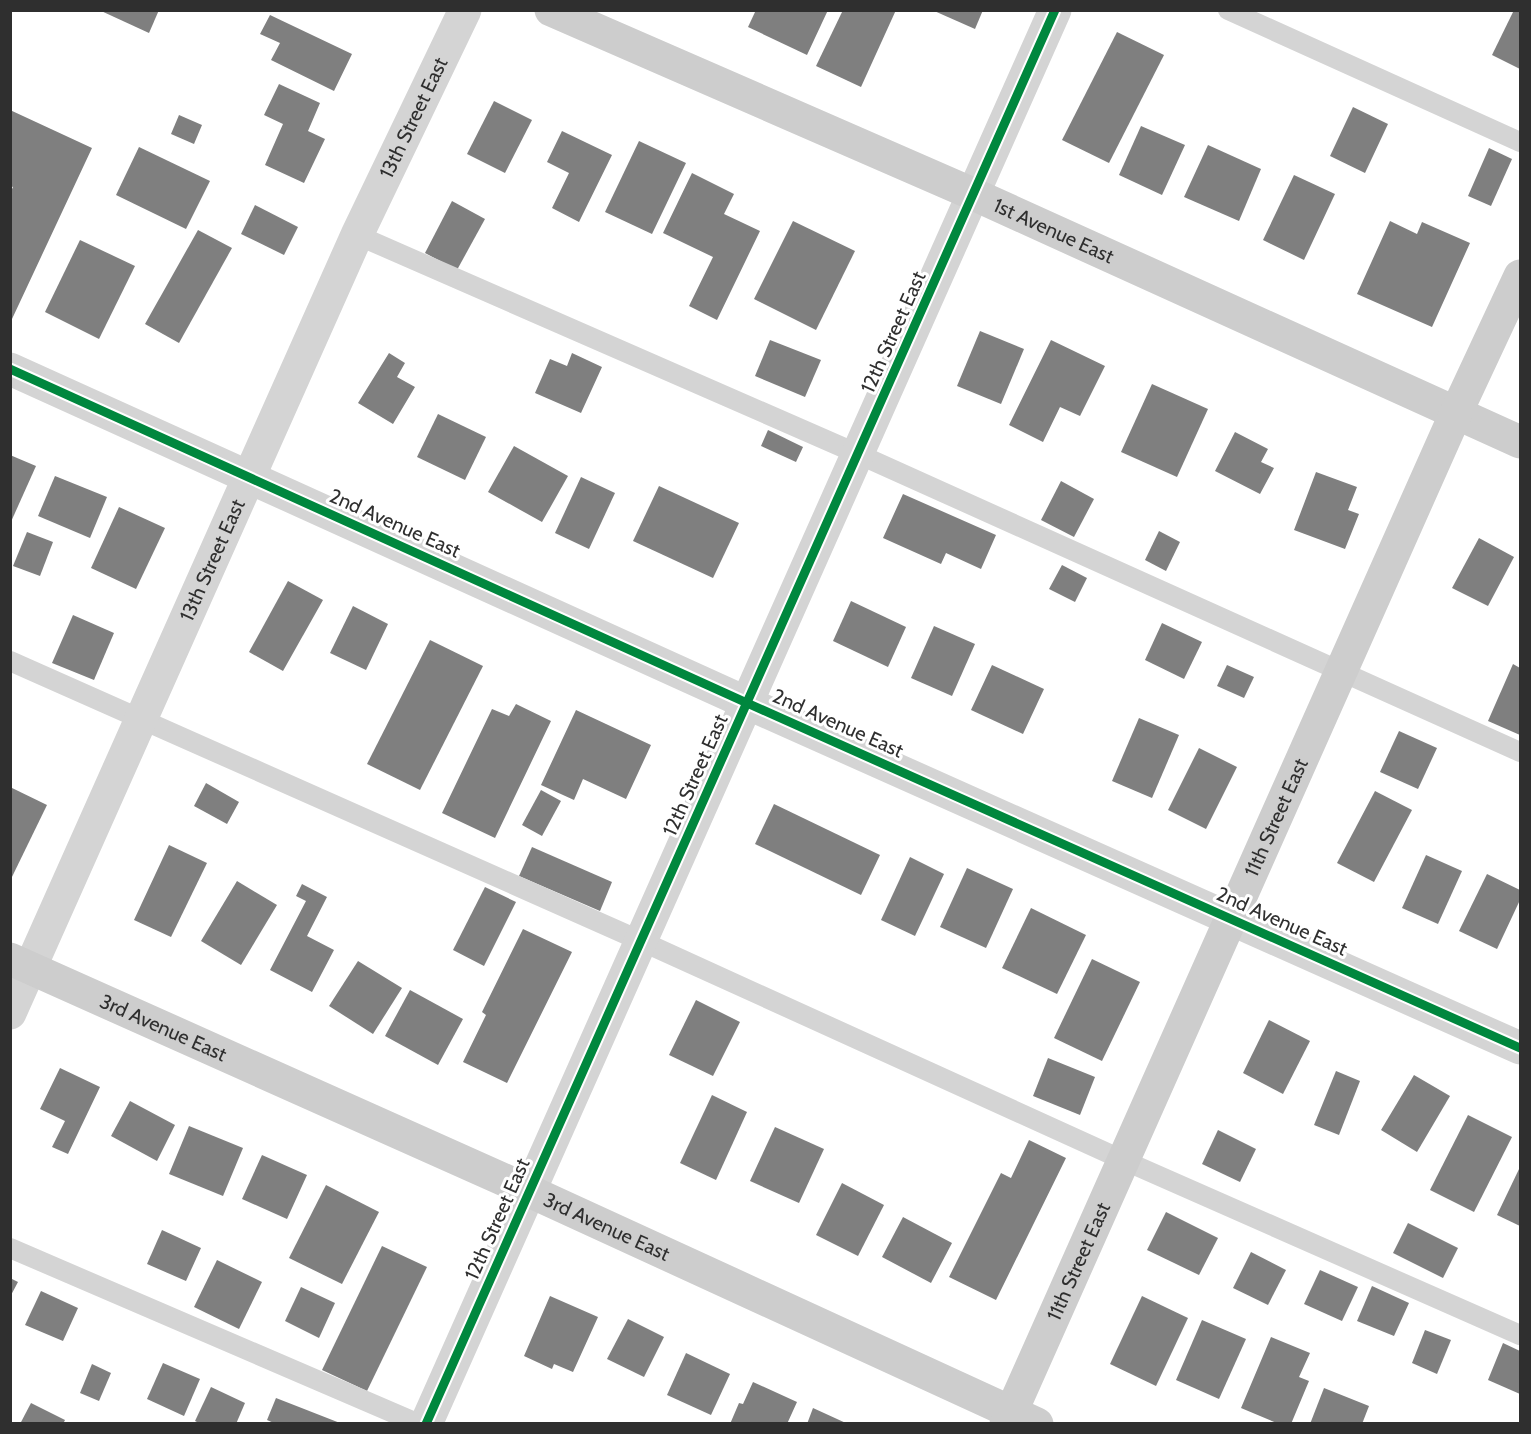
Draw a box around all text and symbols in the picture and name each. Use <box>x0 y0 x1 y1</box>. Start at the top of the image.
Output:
street label: 13th Street East <box>374 53 453 182</box>
street label: 1st Avenue East <box>990 193 1118 268</box>
street label: 12th Street East <box>855 267 931 397</box>
street label: 2nd Avenue East <box>326 483 464 563</box>
street label: 13th Street East <box>174 495 250 625</box>
street label: 2nd Avenue East <box>769 683 907 763</box>
street label: 12th Street East <box>657 710 733 840</box>
street label: 11th Street East <box>1239 754 1313 880</box>
street label: 2nd Avenue East <box>1213 881 1351 961</box>
street label: 3rd Avenue East <box>96 989 231 1066</box>
street label: 12th Street East <box>459 1154 535 1284</box>
street label: 3rd Avenue East <box>540 1187 674 1266</box>
street label: 11th Street East <box>1042 1198 1115 1324</box>

